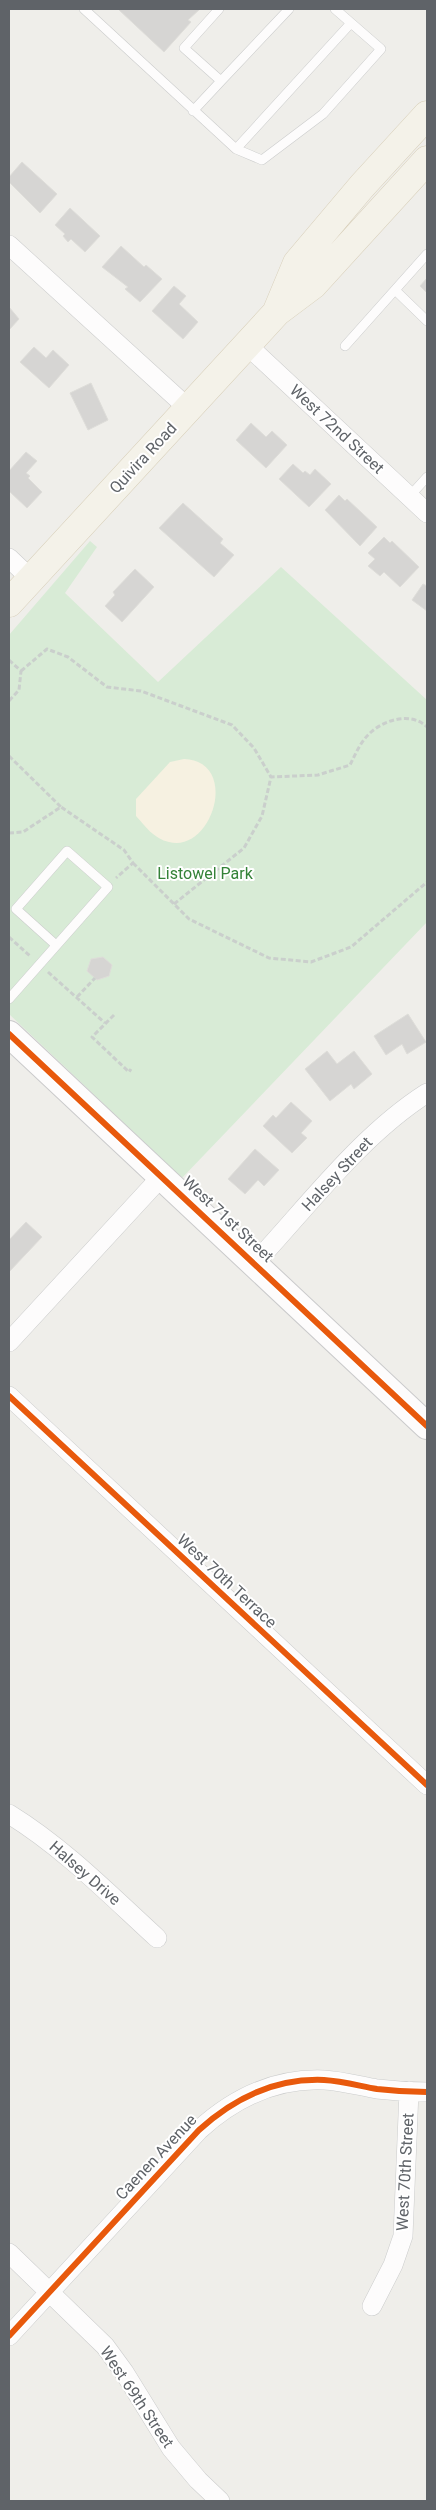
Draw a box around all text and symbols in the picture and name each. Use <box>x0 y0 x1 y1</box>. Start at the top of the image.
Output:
street label: West 72nd Street <box>286 380 388 478</box>
street label: Quivira Road <box>105 419 181 497</box>
park label: Listowel Park <box>157 864 254 883</box>
street label: Halsey Street <box>298 1133 376 1215</box>
street label: West 71st Street <box>179 1172 277 1266</box>
street label: West 70th Terrace <box>173 1530 281 1632</box>
street label: Halsey Drive <box>46 1837 124 1909</box>
street label: Caenen Avenue <box>112 2110 200 2204</box>
street label: West 70th Street <box>392 2113 418 2231</box>
street label: West 69th Street <box>96 2343 178 2451</box>

